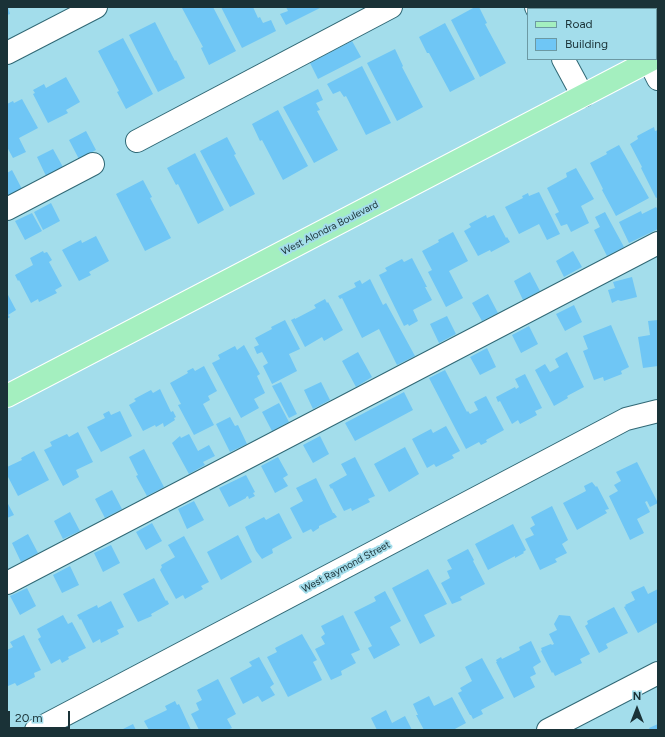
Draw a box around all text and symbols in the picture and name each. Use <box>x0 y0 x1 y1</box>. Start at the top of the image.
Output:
legend <box>527 8 657 60</box>
text: Road <box>565 17 593 31</box>
text: Building <box>565 37 608 51</box>
street label: West Alondra Boulevard <box>280 198 380 258</box>
street label: West Raymond Street <box>300 539 392 595</box>
north arrow <box>617 689 657 729</box>
text: N <box>633 690 641 703</box>
scale bar <box>10 703 72 729</box>
text: 20 m <box>15 711 43 725</box>

